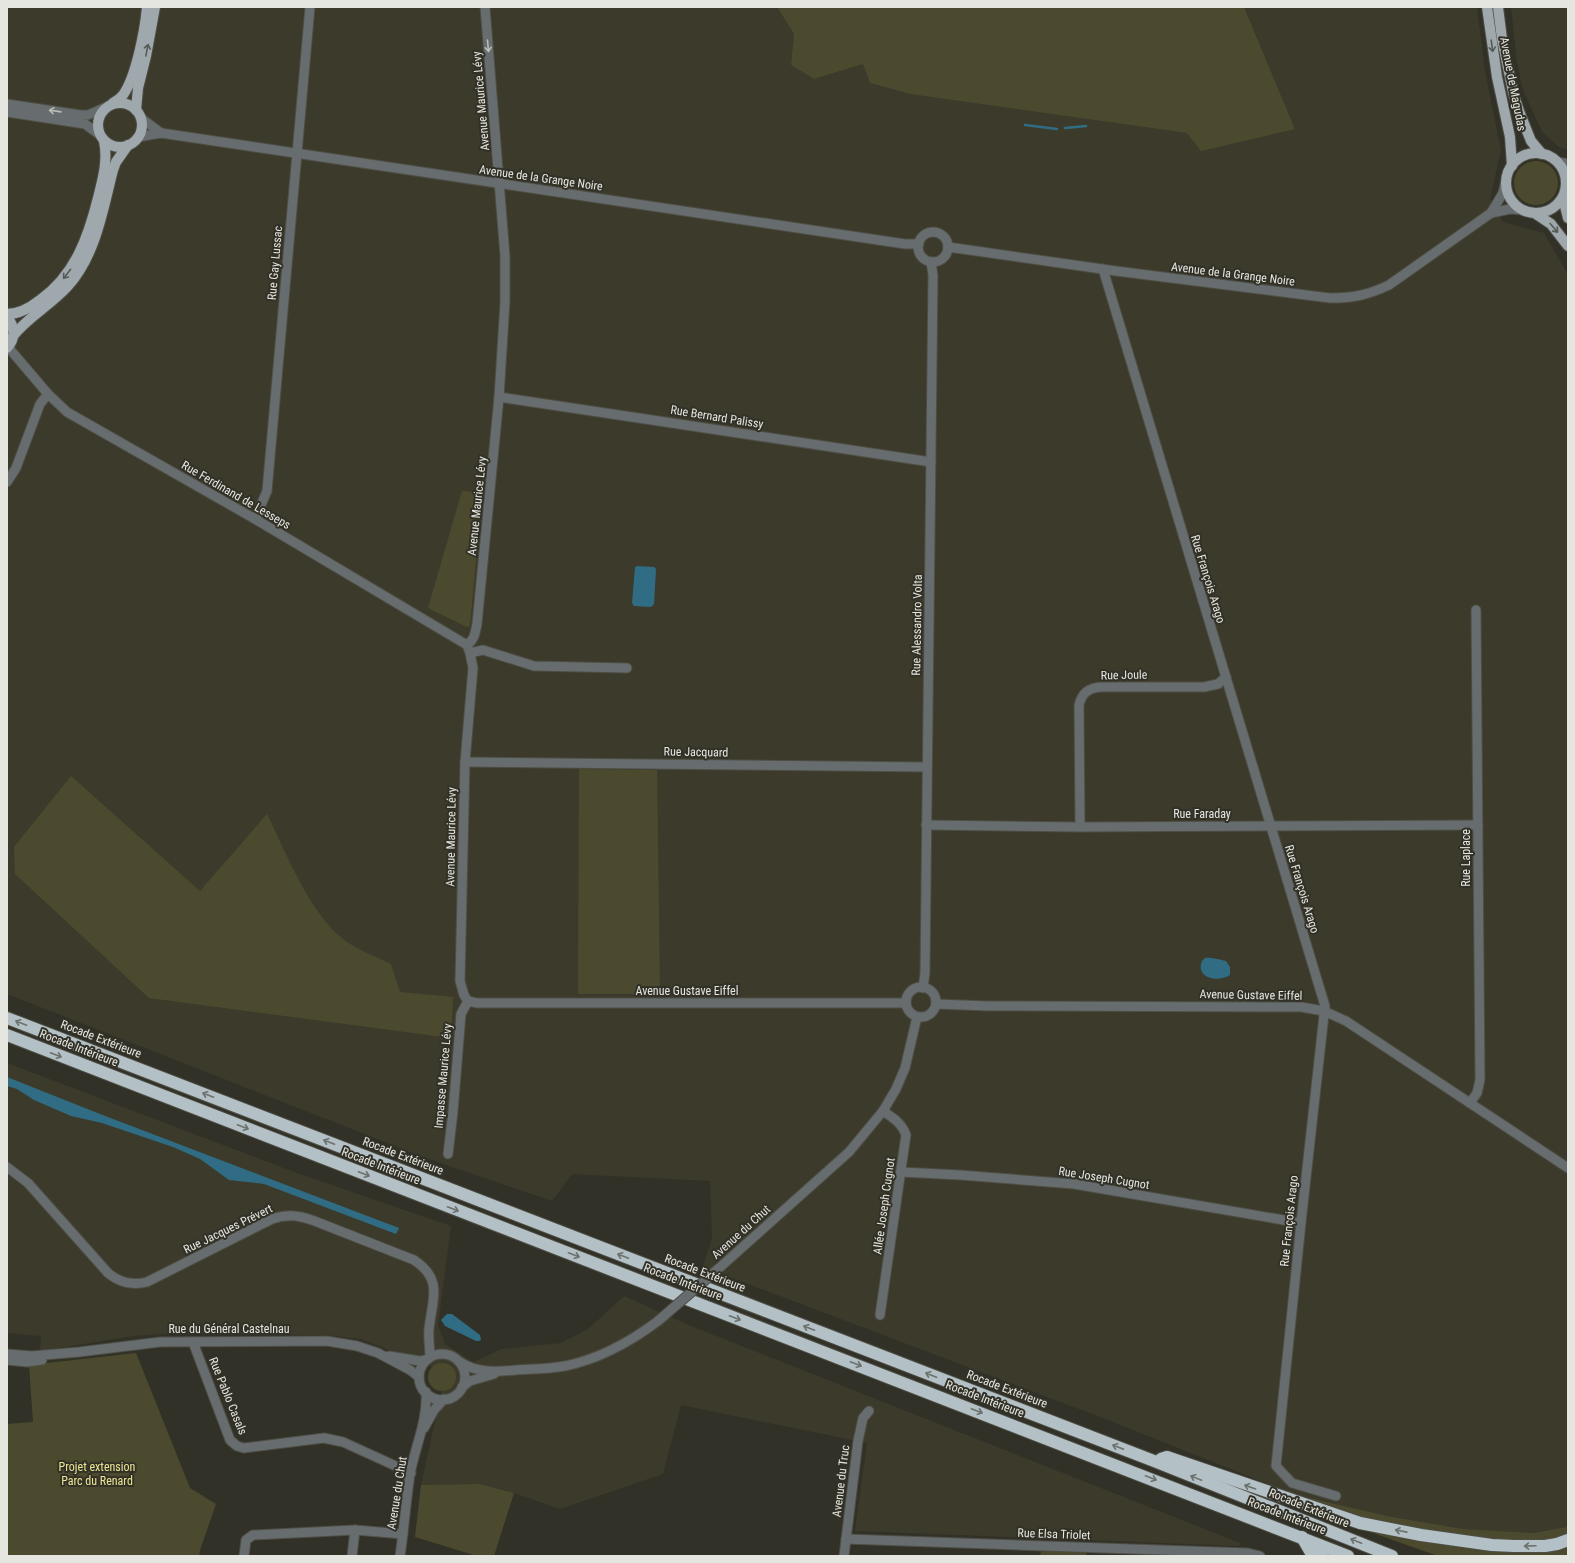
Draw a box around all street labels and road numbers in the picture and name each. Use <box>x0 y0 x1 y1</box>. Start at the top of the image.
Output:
street label: Avenue de Magudas <box>1497 36 1529 132</box>
street label: Avenue Maurice Lévy <box>470 51 492 151</box>
street label: Avenue de la Grange Noire <box>478 162 604 194</box>
street label: Rue Gay Lussac <box>265 225 285 301</box>
street label: Avenue de la Grange Noire <box>1170 259 1296 289</box>
street label: Rue Bernard Palissy <box>669 403 765 431</box>
street label: Avenue Maurice Lévy <box>465 456 489 556</box>
street label: Rue Ferdinand de Lesseps <box>179 458 293 532</box>
street label: Rue François Arago <box>1188 533 1228 625</box>
street label: Rue Alessandro Volta <box>909 574 925 676</box>
street label: Rue Joule <box>1101 668 1148 682</box>
street label: Rue Jacquard <box>664 744 729 760</box>
street label: Avenue Maurice Lévy <box>443 787 459 887</box>
street label: Rue Faraday <box>1173 807 1231 821</box>
street label: Rue Laplace <box>1459 829 1473 887</box>
street label: Rue François Arago <box>1282 843 1322 935</box>
street label: Avenue Gustave Eiffel <box>636 984 738 998</box>
street label: Avenue Gustave Eiffel <box>1199 987 1303 1003</box>
street label: Rocade Extérieure <box>59 1017 144 1061</box>
street label: Impasse Maurice Lévy <box>431 1023 455 1129</box>
street label: Rocade Intérieure <box>38 1027 121 1070</box>
street label: Rocade Extérieure <box>361 1134 446 1178</box>
street label: Rocade Intérieure <box>340 1145 423 1188</box>
street label: Allée Joseph Cugnot <box>870 1156 898 1255</box>
street label: Rue Joseph Cugnot <box>1058 1164 1151 1192</box>
street label: Rue François Arago <box>1277 1175 1301 1267</box>
street label: Rue Jacques Prévert <box>181 1201 275 1257</box>
street label: Avenue du Chut <box>709 1202 773 1262</box>
street label: Rocade Extérieure <box>663 1251 748 1295</box>
street label: Rocade Intérieure <box>642 1261 725 1304</box>
street label: Rue du Général Castelnau <box>168 1322 290 1336</box>
street label: Rue Pablo Casals <box>206 1355 250 1437</box>
street label: Rocade Extérieure <box>965 1367 1050 1411</box>
street label: Rocade Intérieure <box>944 1378 1027 1421</box>
street label: Avenue du Truc <box>830 1444 852 1518</box>
street label: Avenue du Chut <box>384 1455 410 1531</box>
street label: Rocade Extérieure <box>1267 1486 1352 1531</box>
street label: Rocade Intérieure <box>1246 1495 1329 1538</box>
street label: Rue Elsa Triolet <box>1017 1526 1091 1542</box>

